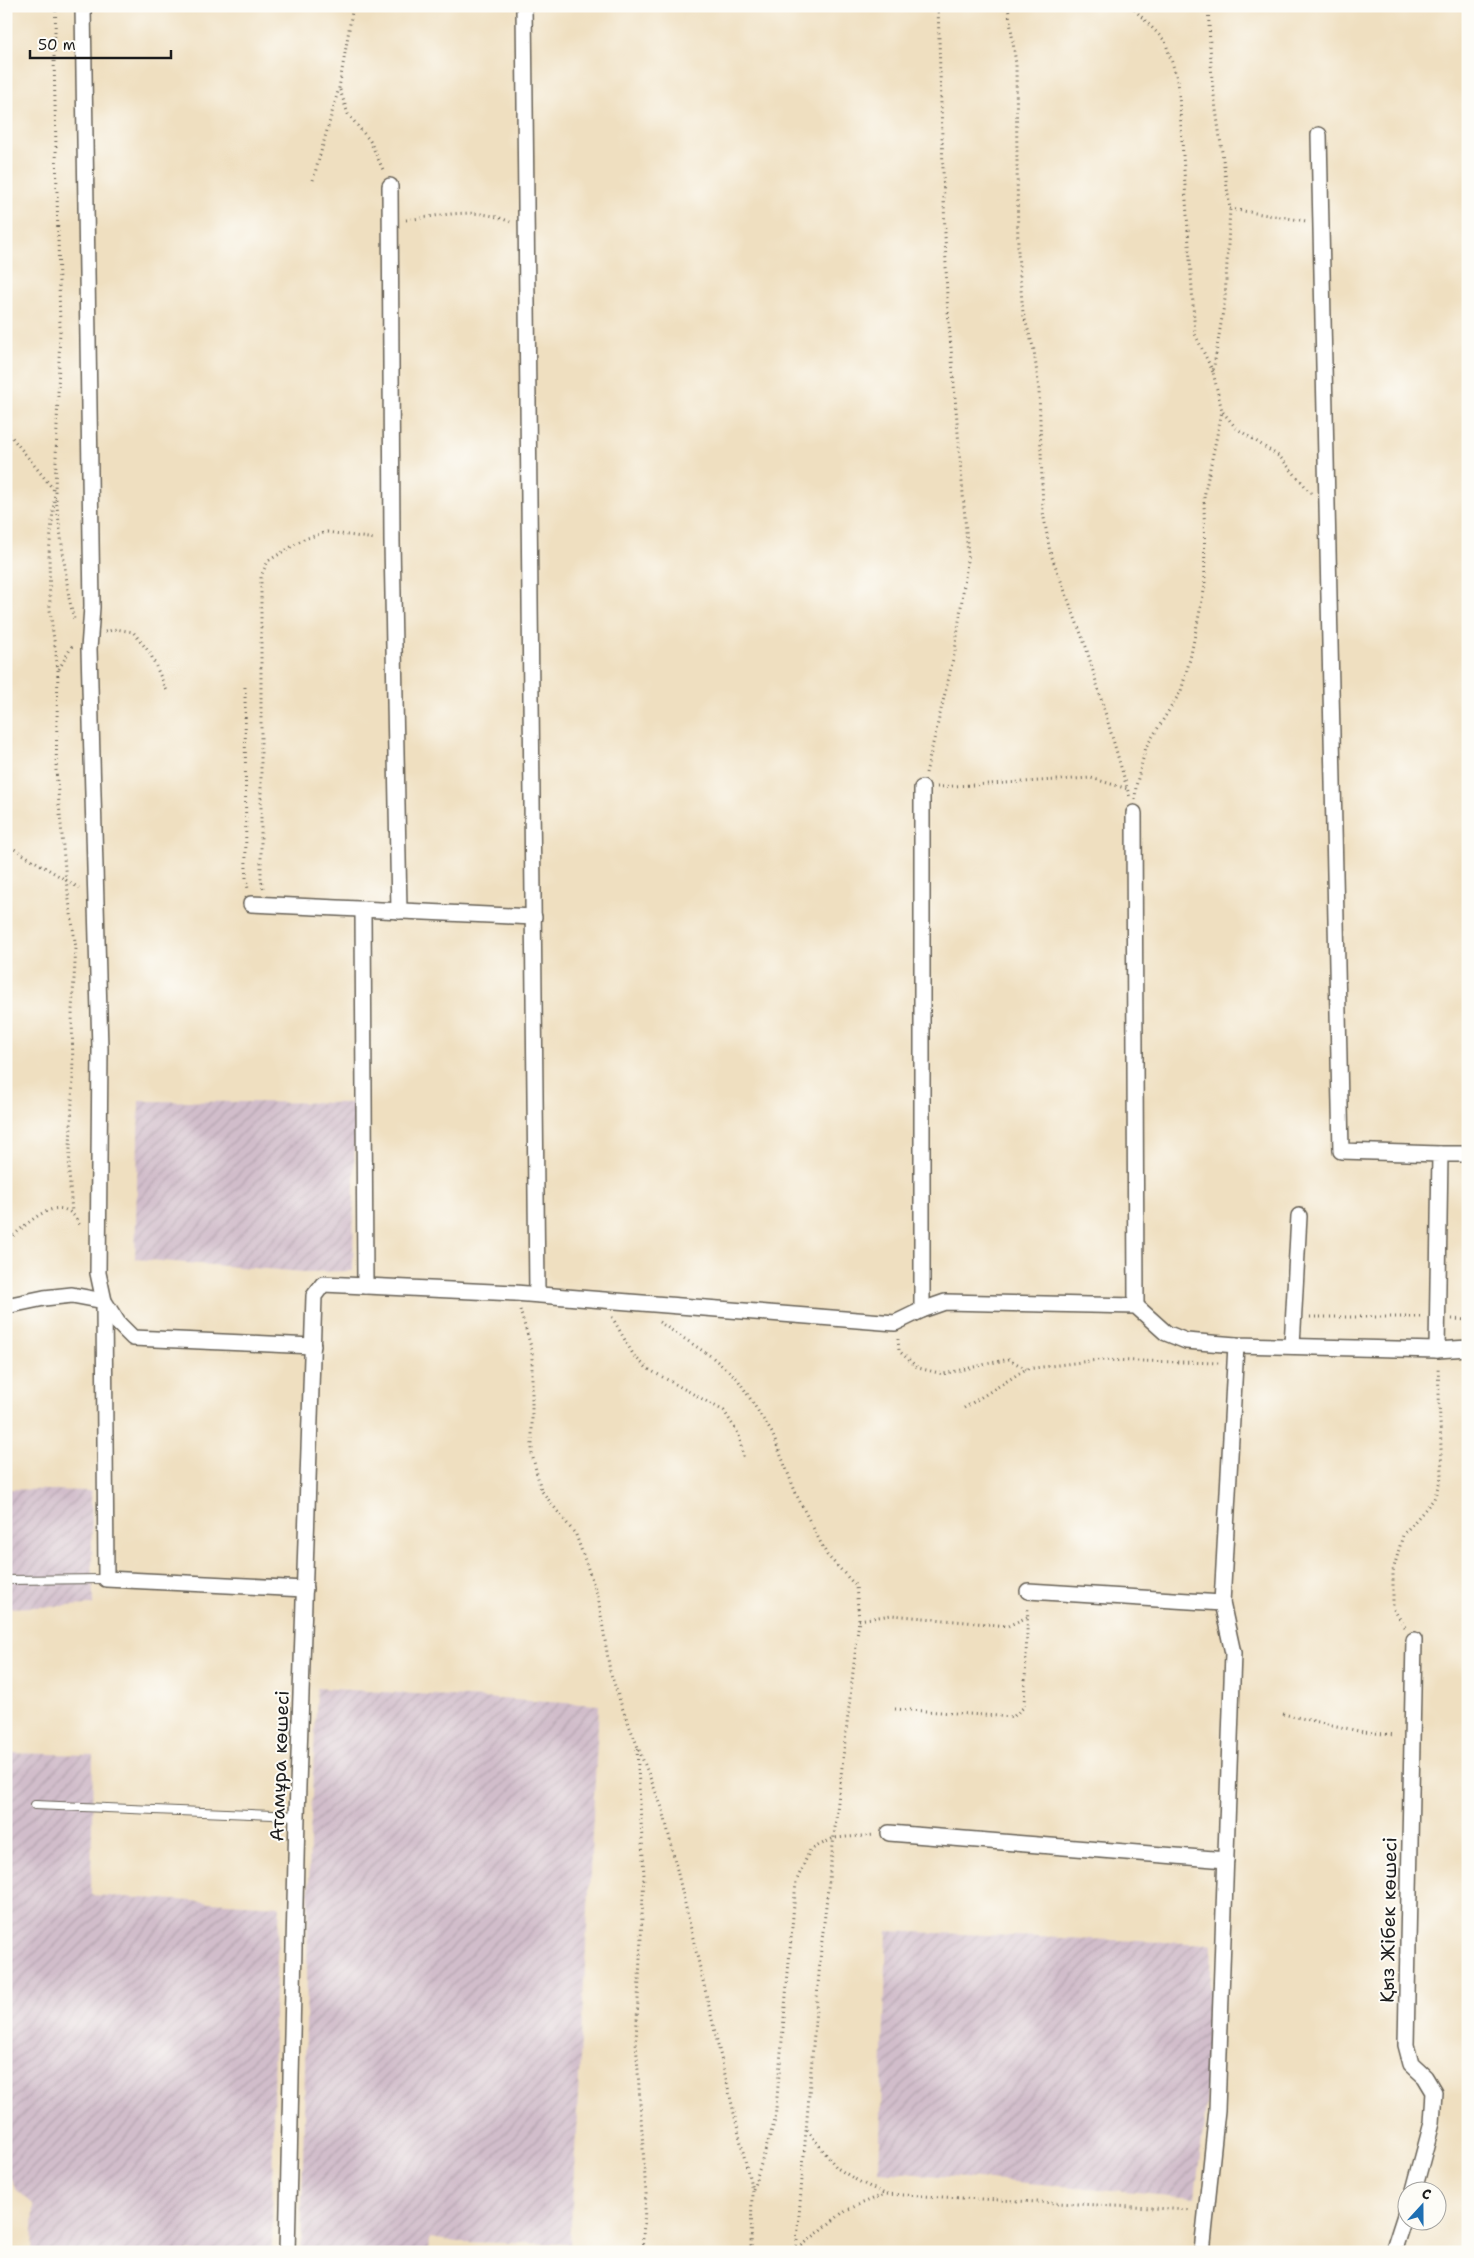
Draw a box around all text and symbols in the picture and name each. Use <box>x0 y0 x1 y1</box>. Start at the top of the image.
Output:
scale bar <box>30 28 171 60</box>
text: 50 m <box>38 35 76 55</box>
street label: Атамұра көшесі <box>264 1690 295 1842</box>
street label: Қыз Жібек көшесі <box>1375 1837 1402 2003</box>
north arrow <box>1396 2180 1446 2230</box>
text: С <box>1419 2184 1434 2204</box>

